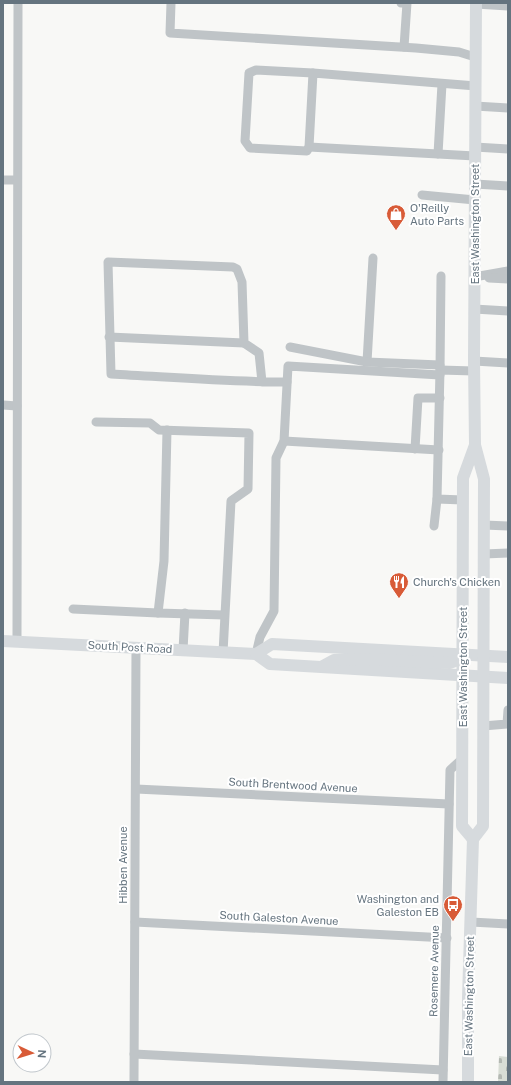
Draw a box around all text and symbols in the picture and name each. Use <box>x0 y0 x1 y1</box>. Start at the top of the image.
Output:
street label: East Washington Street <box>469 164 481 284</box>
place label: O'Reilly Auto Parts <box>410 202 464 227</box>
shop icon: O'Reilly Auto Parts <box>385 203 407 231</box>
restaurant icon: Church's Chicken <box>388 571 410 599</box>
place label: Church's Chicken <box>413 576 500 588</box>
street label: East Washington Street <box>457 607 469 727</box>
street label: South Post Road <box>87 639 173 655</box>
street label: South Brentwood Avenue <box>228 776 358 794</box>
street label: Hibben Avenue <box>117 826 129 904</box>
place label: Washington and Galeston EB <box>357 893 439 918</box>
bus stop icon: Washington and Galeston EB <box>442 894 464 922</box>
street label: South Galeston Avenue <box>219 909 339 927</box>
street label: Rosemere Avenue <box>427 925 441 1017</box>
street label: East Washington Street <box>462 936 476 1056</box>
north arrow <box>12 1033 52 1073</box>
text: N <box>36 1049 48 1058</box>

